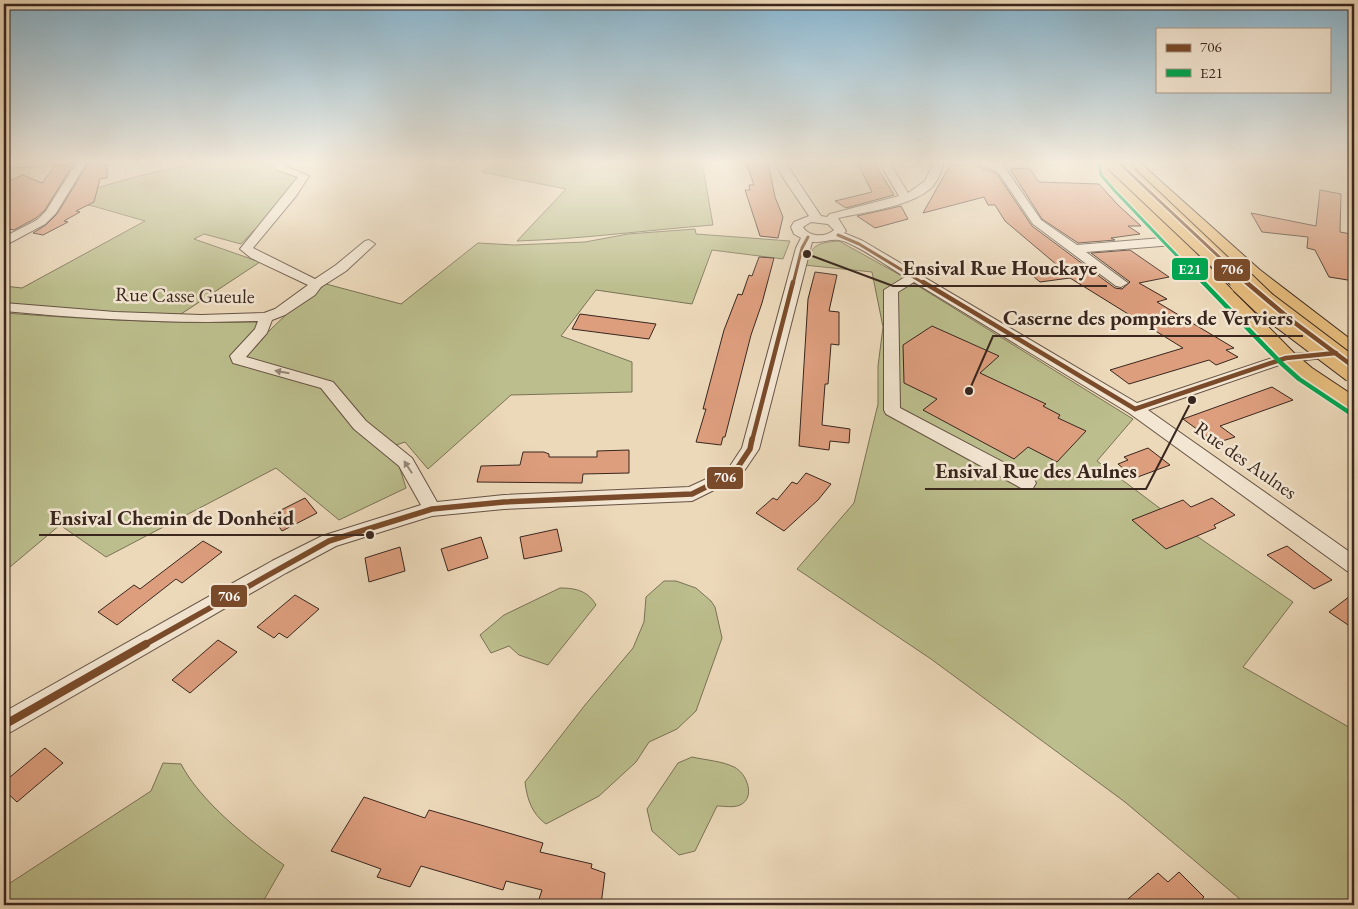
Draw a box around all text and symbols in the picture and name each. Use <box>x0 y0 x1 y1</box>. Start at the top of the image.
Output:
legend <box>1156 28 1330 92</box>
text: 706 <box>1200 37 1222 56</box>
text: E21 <box>1200 63 1223 82</box>
callout: Ensival Rue Houckaye <box>893 250 1107 286</box>
text: Ensival Rue Houckaye <box>903 254 1097 281</box>
line badge: E21 <box>1171 257 1209 281</box>
line badge: 706 <box>1213 258 1251 282</box>
text: E21 <box>1179 260 1201 278</box>
text: 706 <box>1221 260 1244 278</box>
street label: Rue Casse Gueule <box>115 281 255 309</box>
callout: Caserne des pompiers de Verviers <box>993 300 1303 336</box>
text: Caserne des pompiers de Verviers <box>1003 304 1293 331</box>
one-way arrow <box>274 368 290 376</box>
street label: Rue des Aulnes <box>1190 415 1302 505</box>
callout: Ensival Rue des Aulnes <box>925 453 1146 489</box>
text: Ensival Rue des Aulnes <box>935 457 1137 484</box>
one-way arrow <box>403 460 413 474</box>
line badge: 706 <box>706 466 744 490</box>
text: 706 <box>714 468 737 486</box>
callout: Ensival Chemin de Donheid <box>39 499 304 535</box>
text: Ensival Chemin de Donheid <box>50 504 295 531</box>
line badge: 706 <box>210 584 248 608</box>
text: 706 <box>218 587 241 605</box>

